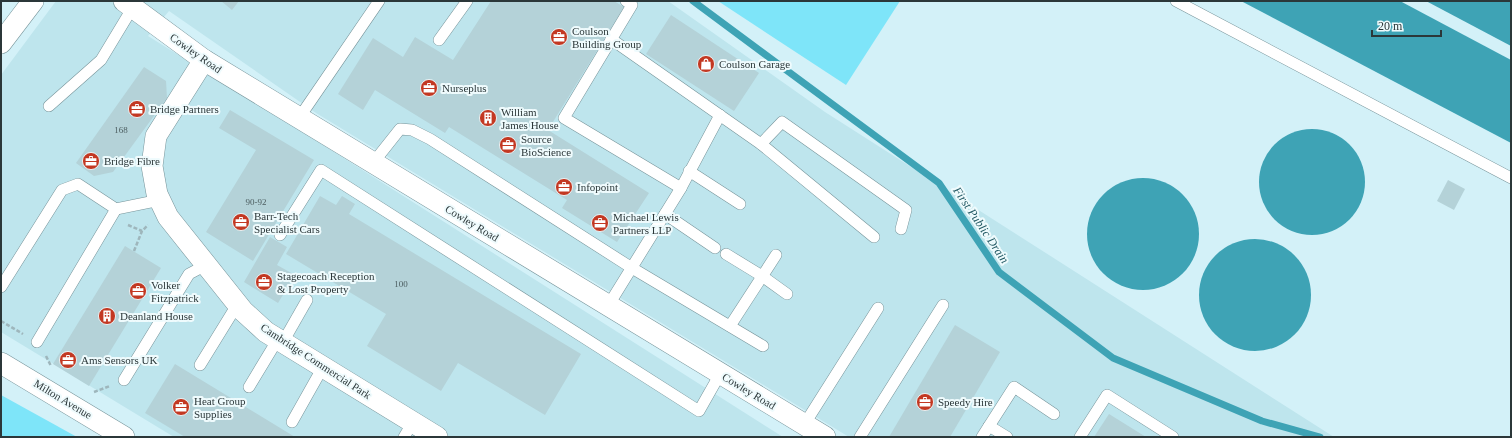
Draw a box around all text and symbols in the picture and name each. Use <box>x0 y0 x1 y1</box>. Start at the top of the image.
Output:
scale bar <box>1372 12 1441 38</box>
text: 20 m <box>1378 19 1403 33</box>
place label: Coulson Building Group <box>572 25 642 50</box>
office icon: Coulson Building Group <box>549 27 569 47</box>
street label: Cowley Road <box>168 31 224 75</box>
shop icon: Coulson Garage <box>696 54 716 74</box>
place label: Coulson Garage <box>719 58 790 70</box>
office icon: Nurseplus <box>419 78 439 98</box>
place label: Nurseplus <box>442 82 487 94</box>
office icon: Bridge Partners <box>127 99 147 119</box>
place label: Bridge Partners <box>150 103 219 115</box>
place label: William James House <box>501 106 559 131</box>
building icon: William James House <box>478 108 498 128</box>
house number: 168 <box>114 125 128 135</box>
place label: Source BioScience <box>521 133 571 158</box>
office icon: Source BioScience <box>498 135 518 155</box>
office icon: Bridge Fibre <box>81 151 101 171</box>
place label: Bridge Fibre <box>104 155 160 167</box>
office icon: Infopoint <box>554 177 574 197</box>
place label: Infopoint <box>577 181 618 193</box>
water label: First Public Drain <box>950 183 1012 266</box>
house number: 90-92 <box>246 197 267 207</box>
street label: Cowley Road <box>443 202 501 244</box>
place label: Barr-Tech Specialist Cars <box>254 210 320 235</box>
place label: Michael Lewis Partners LLP <box>613 211 679 236</box>
office icon: Barr-Tech Specialist Cars <box>231 212 251 232</box>
office icon: Michael Lewis Partners LLP <box>590 213 610 233</box>
place label: Stagecoach Reception & Lost Property <box>277 270 375 295</box>
office icon: Stagecoach Reception & Lost Property <box>254 272 274 292</box>
place label: Volker Fitzpatrick <box>151 279 199 304</box>
house number: 100 <box>394 279 408 289</box>
office icon: Volker Fitzpatrick <box>128 281 148 301</box>
building icon: Deanland House <box>97 306 117 326</box>
place label: Deanland House <box>120 310 193 322</box>
street label: Cambridge Commercial Park <box>259 321 374 401</box>
office icon: Ams Sensors UK <box>58 350 78 370</box>
place label: Ams Sensors UK <box>81 354 157 366</box>
street label: Cowley Road <box>720 370 778 412</box>
street label: Milton Avenue <box>32 377 94 421</box>
office icon: Speedy Hire <box>915 392 935 412</box>
place label: Heat Group Supplies <box>194 395 246 420</box>
place label: Speedy Hire <box>938 396 993 408</box>
office icon: Heat Group Supplies <box>171 397 191 417</box>

